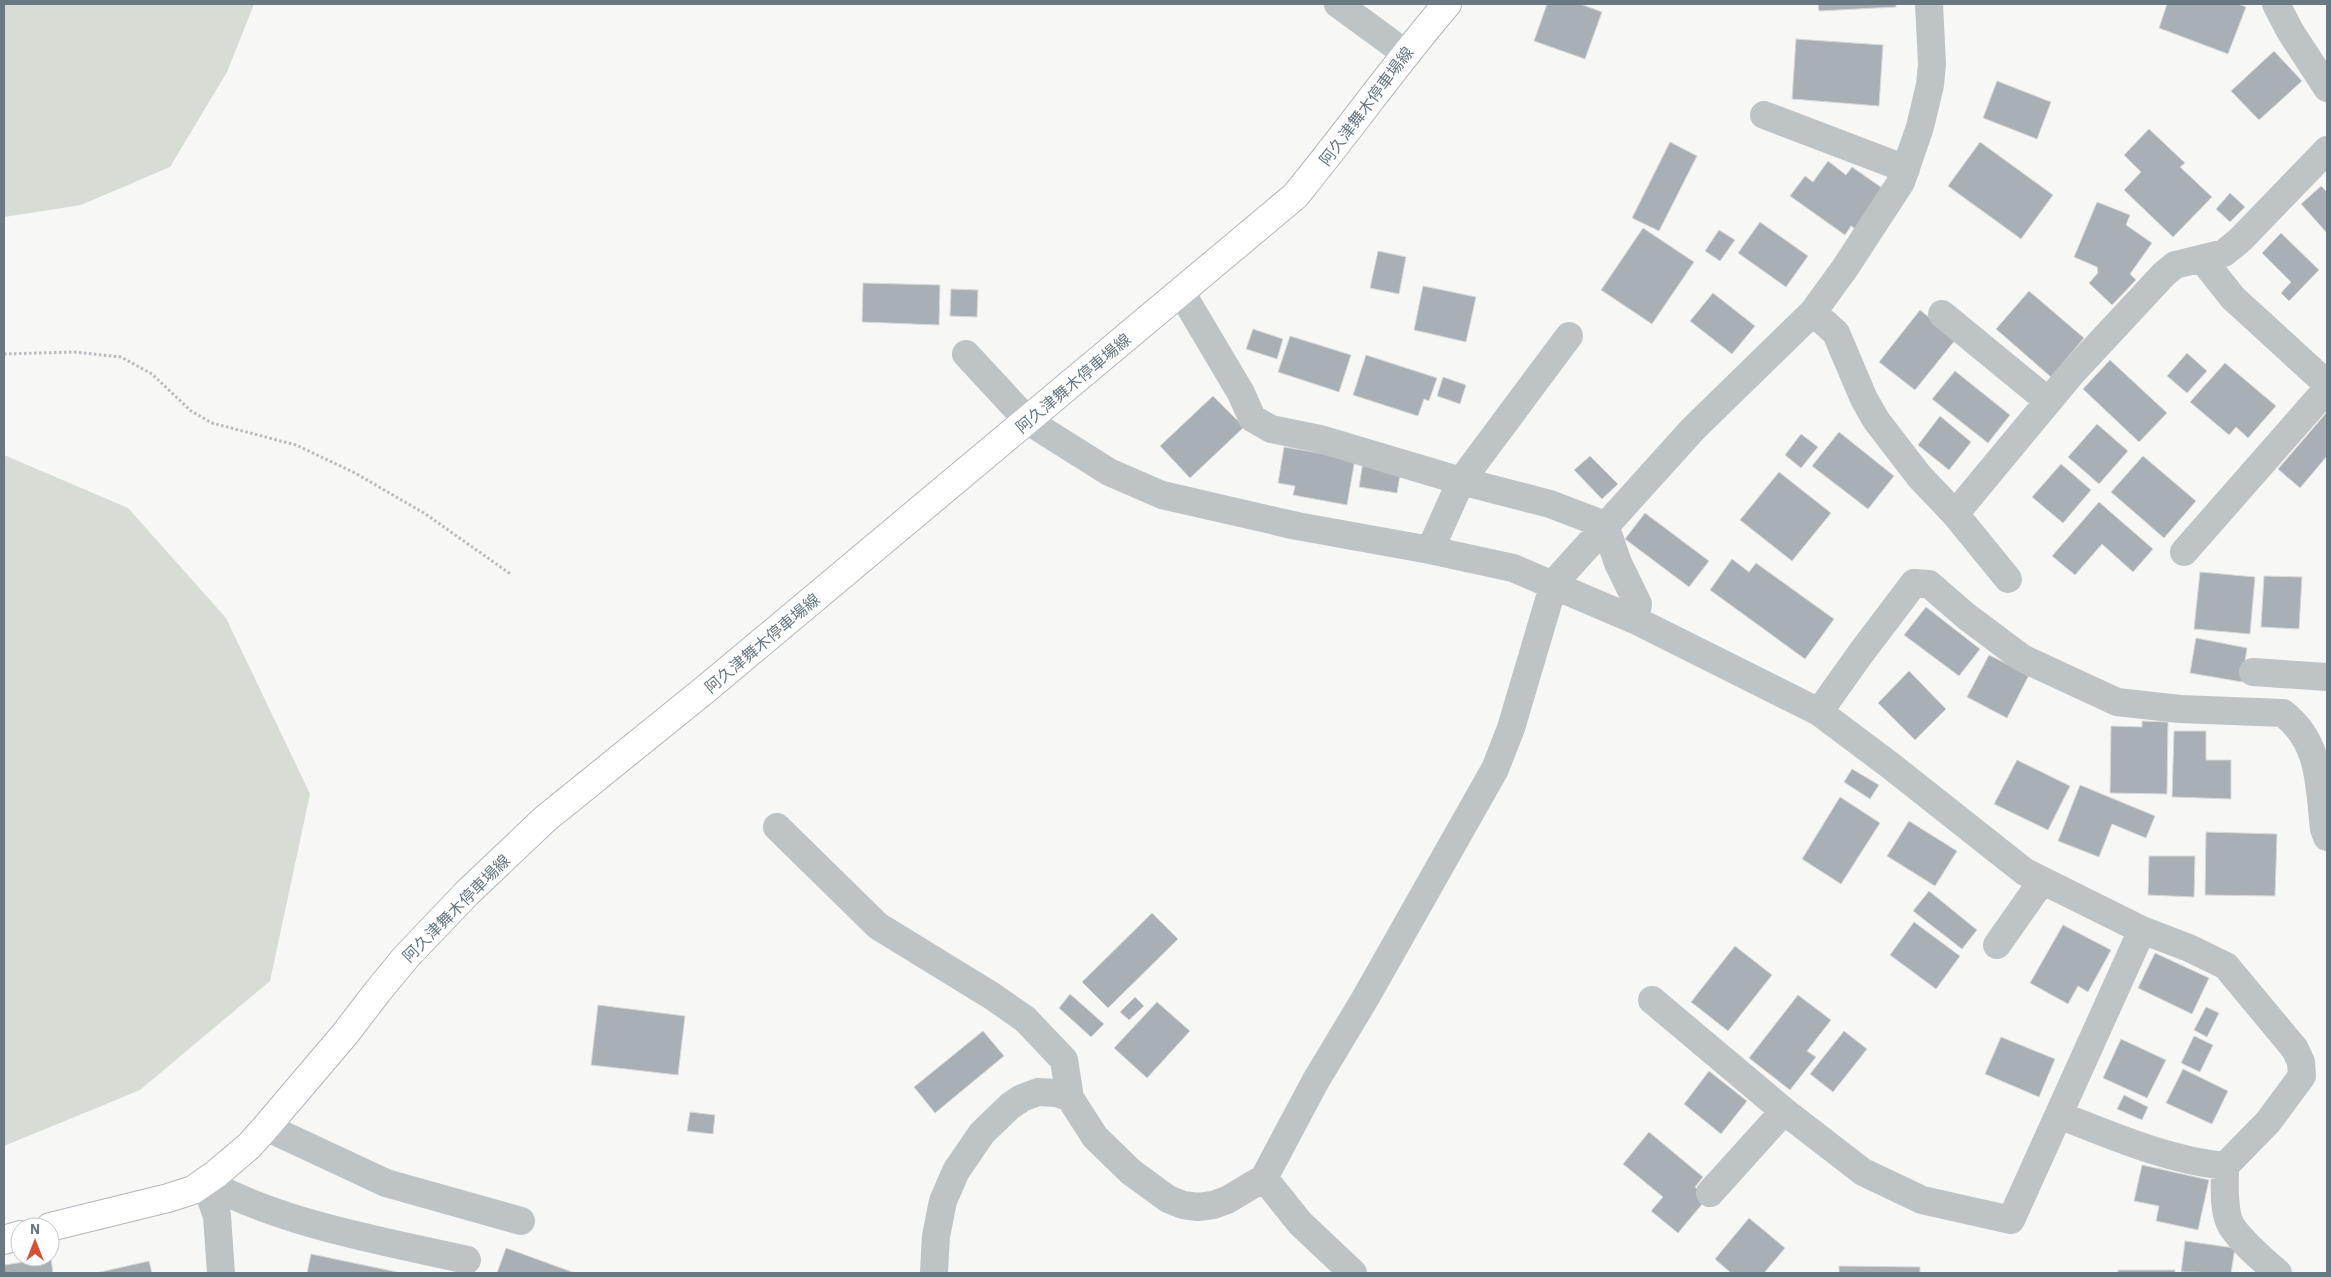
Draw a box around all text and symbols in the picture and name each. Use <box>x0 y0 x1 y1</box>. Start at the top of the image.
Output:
street label: 阿久津舞木停車場線 <box>1315 42 1417 170</box>
street label: 阿久津舞木停車場線 <box>1011 329 1135 437</box>
street label: 阿久津舞木停車場線 <box>700 589 824 697</box>
street label: 阿久津舞木停車場線 <box>398 850 514 966</box>
north arrow <box>10 1217 60 1267</box>
text: N <box>30 1220 40 1238</box>

